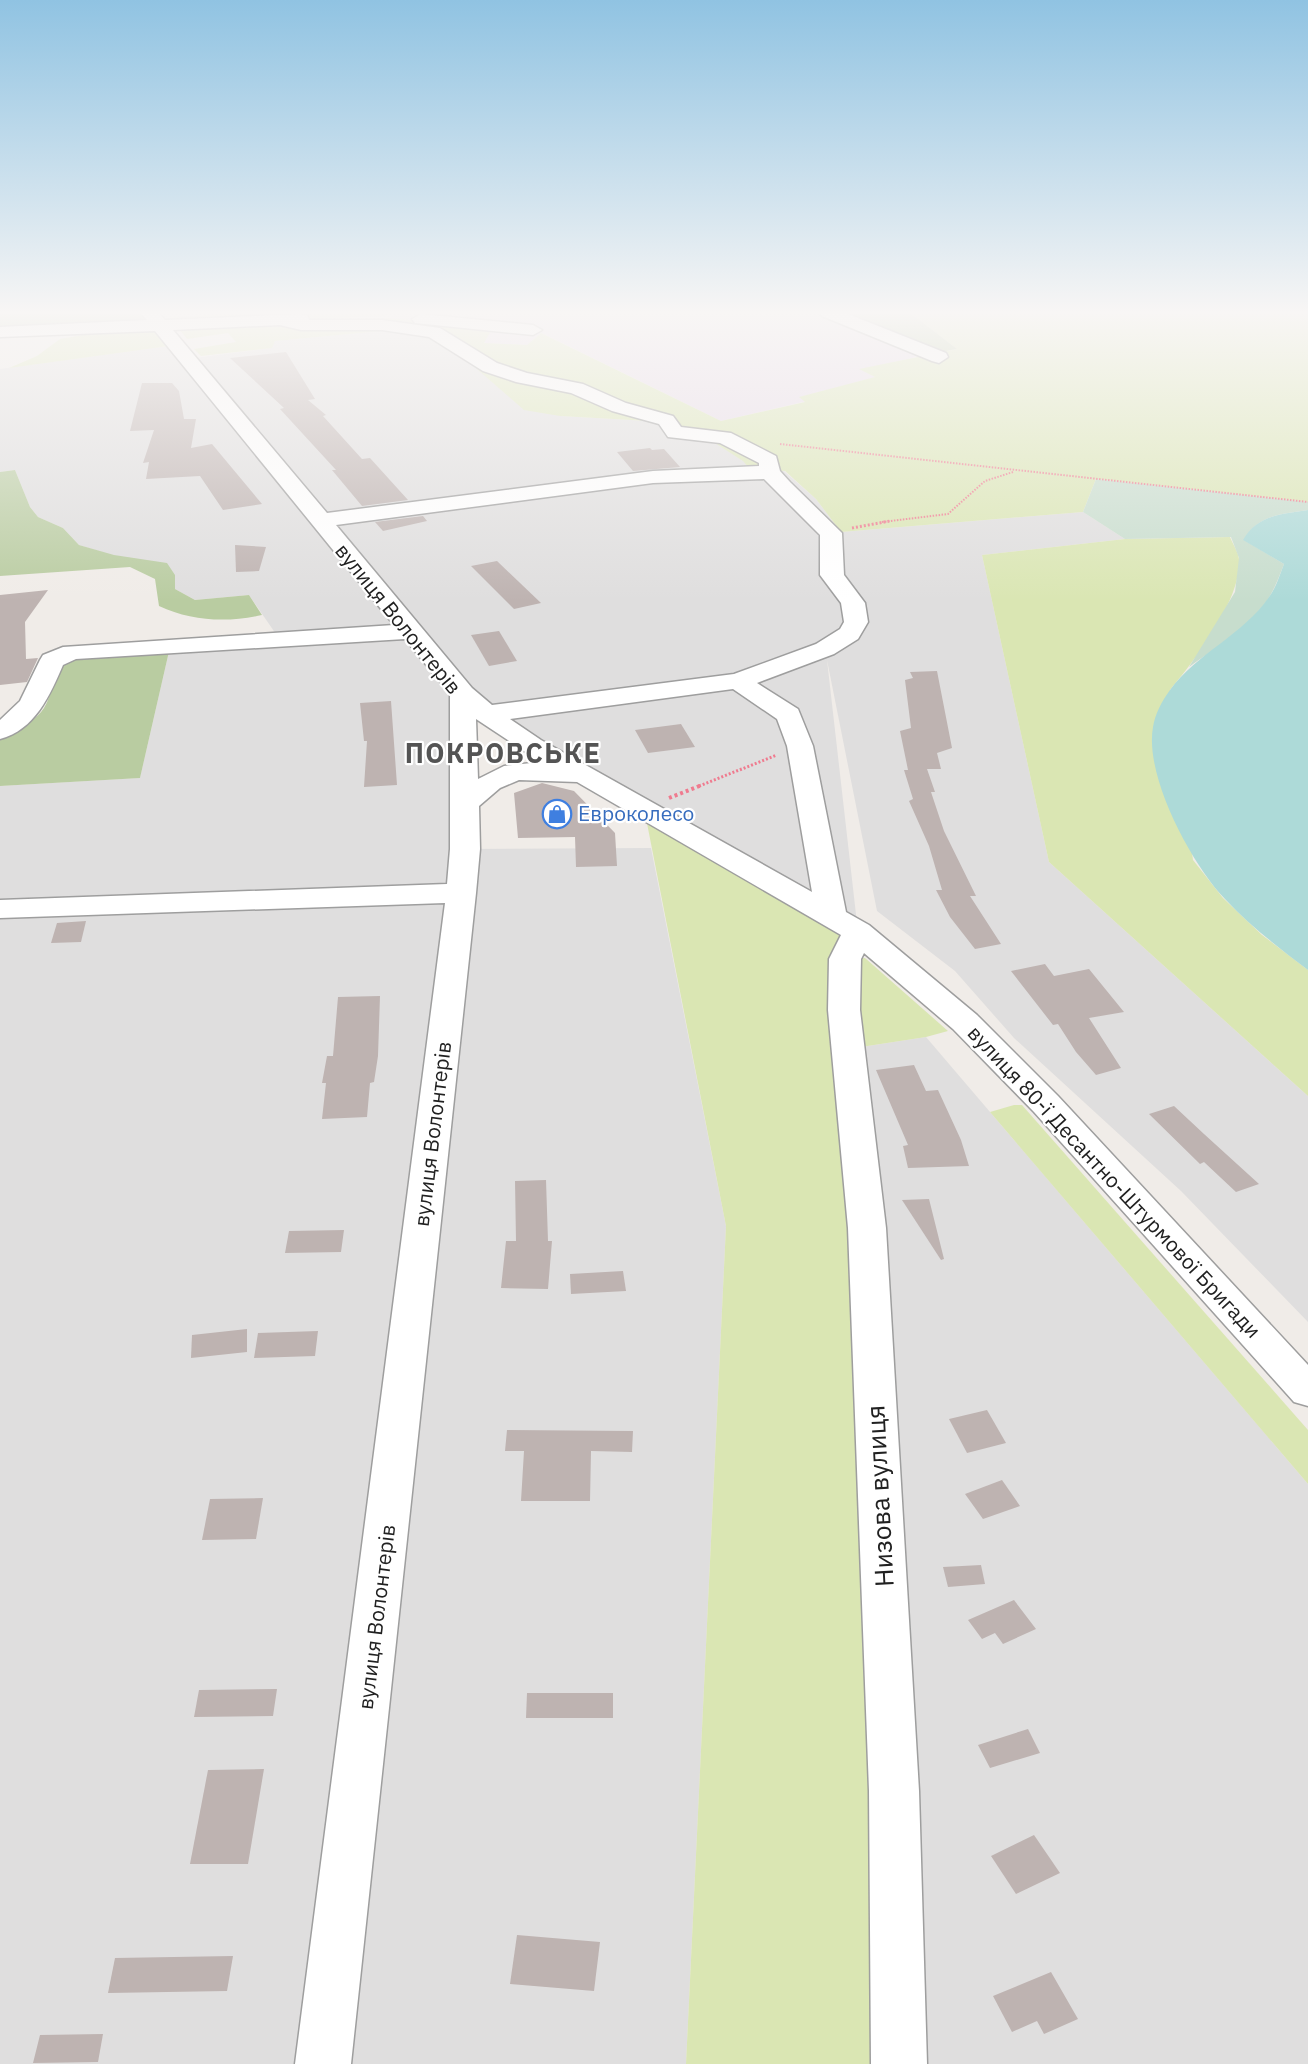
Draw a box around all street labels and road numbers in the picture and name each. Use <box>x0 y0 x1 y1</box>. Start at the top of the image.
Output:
street label: вулиця Волонтерів <box>329 537 468 700</box>
street label: вулиця 80-ї Десантно-Штурмової Бригади <box>962 1019 1268 1344</box>
street label: вулиця Волонтерів <box>407 1040 457 1228</box>
street label: Низова вулиця <box>857 1404 901 1588</box>
street label: вулиця Волонтерів <box>351 1523 401 1711</box>

